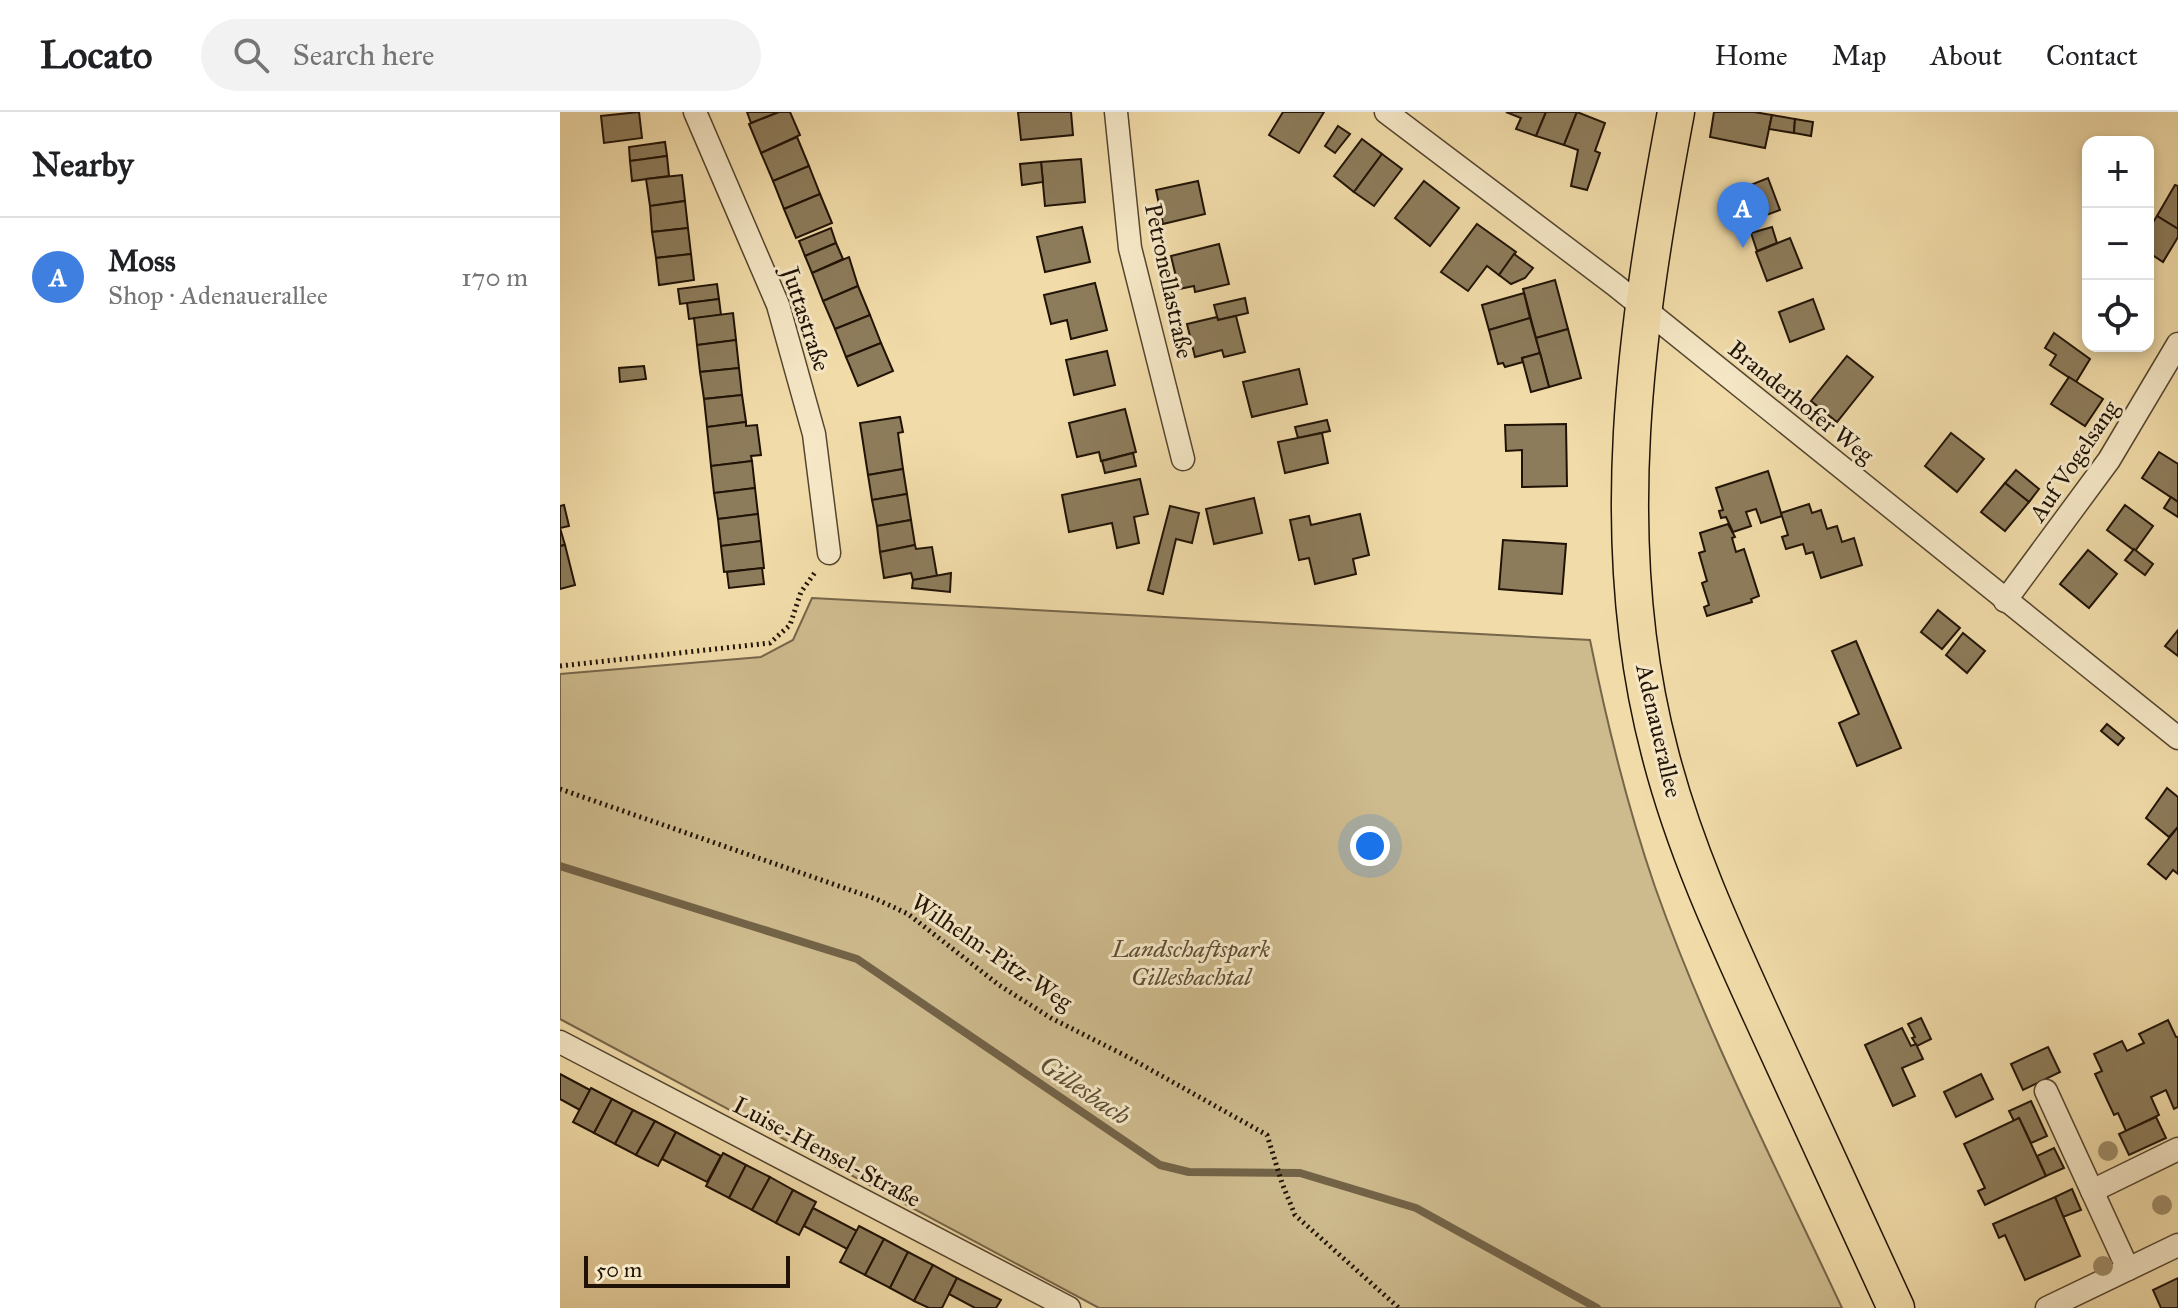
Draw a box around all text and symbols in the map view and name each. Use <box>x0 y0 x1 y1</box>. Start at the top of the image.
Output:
search box <box>201 19 761 91</box>
text: Locato <box>40 32 153 78</box>
icon: search <box>229 33 273 77</box>
text: Search here <box>293 37 434 73</box>
text: Home <box>1715 38 1788 73</box>
text: Map <box>1832 38 1886 73</box>
text: About <box>1930 38 2002 73</box>
text: Contact <box>2046 38 2138 73</box>
map controls <box>2082 136 2154 352</box>
button: + <box>2082 136 2154 208</box>
text: Nearby <box>32 144 134 185</box>
pin: A <box>1717 182 1769 248</box>
street label: Petronellastraße <box>1138 201 1200 361</box>
button: − <box>2082 208 2154 280</box>
text: Moss <box>108 243 176 279</box>
street label: Juttastraße <box>774 260 837 375</box>
text: A <box>49 261 67 293</box>
text: 170 m <box>461 261 528 293</box>
text: Shop · Adenauerallee <box>108 279 328 311</box>
button: locate <box>2082 280 2154 352</box>
street label: Branderhofer Weg <box>1722 334 1881 471</box>
street label: Auf Vogelsang <box>2022 394 2126 528</box>
street label: Adenauerallee <box>1629 660 1689 801</box>
your location <box>1350 826 1390 866</box>
street label: Wilhelm-Pitz-Weg <box>906 887 1079 1018</box>
park label: Landschaftspark Gillesbachtal <box>1111 934 1270 992</box>
water label: Gillesbach <box>1034 1048 1137 1132</box>
street label: Luise-Hensel-Straße <box>728 1090 926 1214</box>
scale bar <box>584 1252 790 1288</box>
text: 50 m <box>596 1256 642 1283</box>

